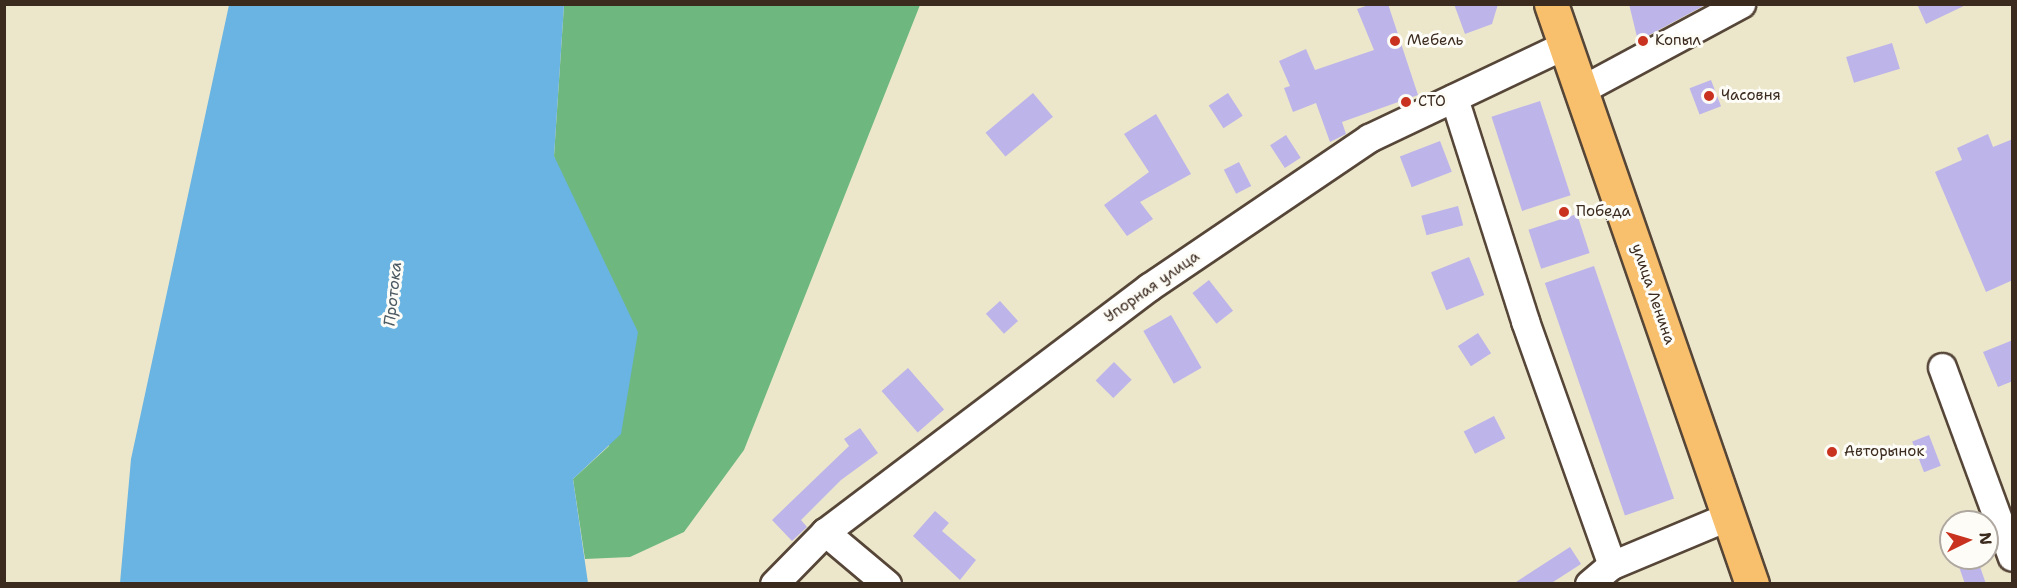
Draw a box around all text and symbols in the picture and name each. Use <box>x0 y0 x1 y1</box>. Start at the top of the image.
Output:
place label: Мебель <box>1407 32 1463 50</box>
place label: Копыл <box>1655 32 1701 50</box>
marker: Мебель <box>1388 34 1402 48</box>
marker: Копыл <box>1636 34 1650 48</box>
place label: Часовня <box>1721 87 1781 105</box>
marker: Часовня <box>1702 89 1716 103</box>
place label: СТО <box>1418 93 1446 111</box>
marker: СТО <box>1399 95 1413 109</box>
place label: Победа <box>1576 203 1631 221</box>
marker: Победа <box>1557 205 1571 219</box>
street label: улица Ленина <box>1627 241 1679 347</box>
street label: Упорная улица <box>1101 248 1203 326</box>
water label: Протока <box>380 261 406 327</box>
place label: Авторынок <box>1844 443 1924 461</box>
marker: Авторынок <box>1825 445 1839 459</box>
north arrow <box>1939 510 1999 570</box>
text: N <box>1974 531 1996 546</box>

